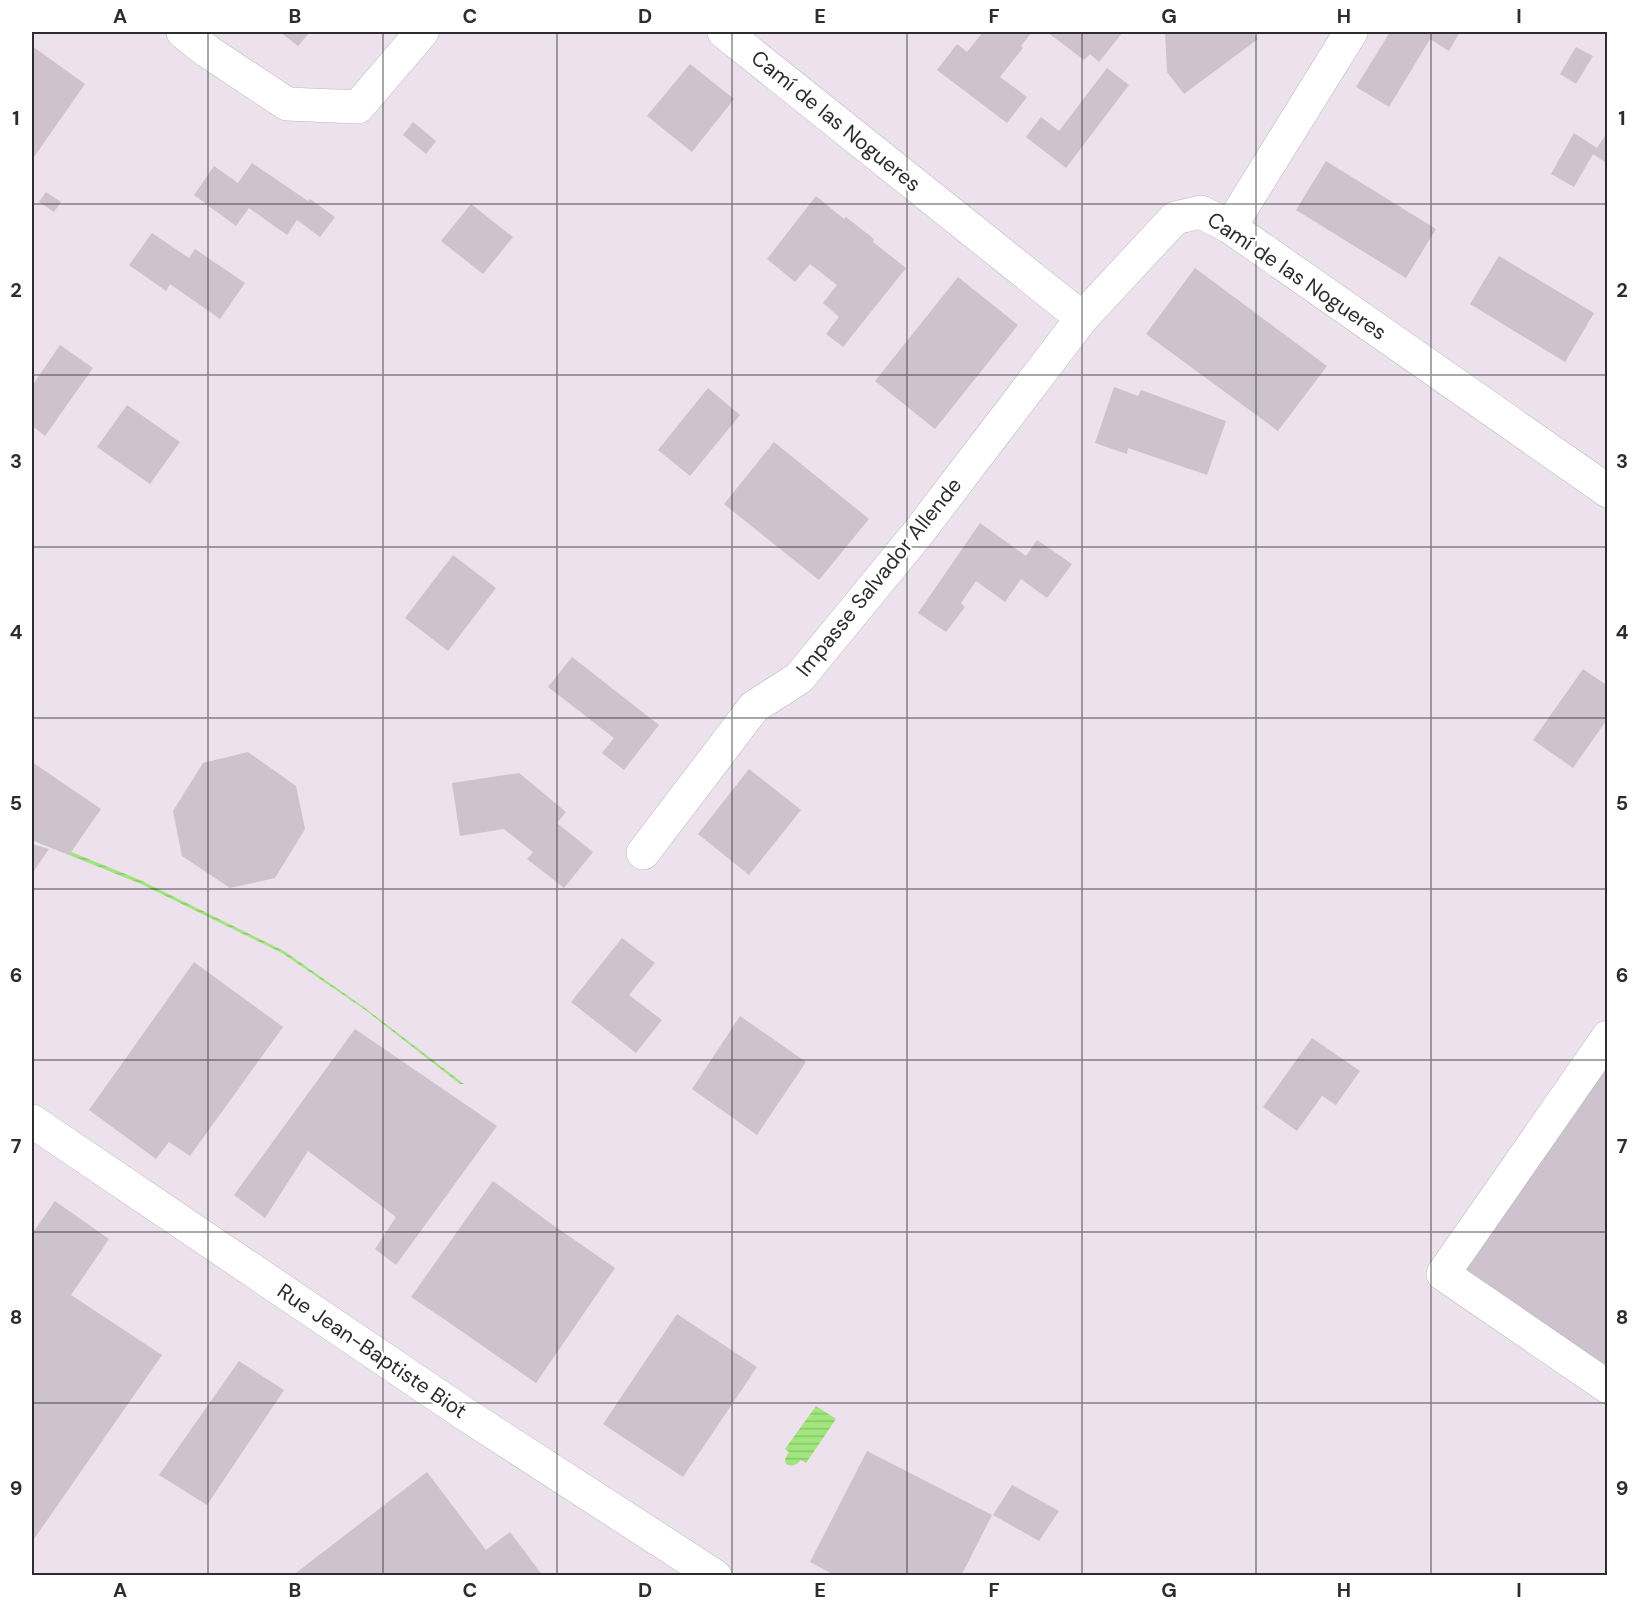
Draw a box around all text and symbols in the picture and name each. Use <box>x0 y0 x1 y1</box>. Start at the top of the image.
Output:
text: A <box>113 3 127 29</box>
text: B <box>289 3 301 29</box>
text: C <box>463 3 477 29</box>
text: D <box>638 3 652 29</box>
text: E <box>814 3 826 29</box>
text: F <box>988 3 1000 29</box>
text: G <box>1161 3 1177 29</box>
text: H <box>1337 3 1351 29</box>
text: I <box>1516 3 1522 29</box>
street label: Camí de las Nogueres <box>745 44 927 198</box>
text: 1 <box>12 105 20 131</box>
text: 1 <box>1618 105 1626 131</box>
street label: Camí de las Nogueres <box>1202 206 1392 346</box>
text: 2 <box>10 277 22 303</box>
text: 2 <box>1616 277 1628 303</box>
text: 3 <box>10 448 22 474</box>
text: 3 <box>1616 448 1628 474</box>
street label: Impasse Salvador Allende <box>790 472 968 682</box>
text: 4 <box>10 619 23 645</box>
text: 4 <box>1616 619 1629 645</box>
text: 5 <box>10 790 22 816</box>
text: 5 <box>1616 790 1628 816</box>
text: 6 <box>10 962 22 988</box>
text: 6 <box>1616 962 1628 988</box>
text: 7 <box>11 1133 22 1159</box>
text: 7 <box>1617 1133 1628 1159</box>
street label: Rue Jean-Baptiste Biot <box>272 1277 472 1425</box>
text: 8 <box>10 1304 22 1330</box>
text: 8 <box>1616 1304 1628 1330</box>
text: 9 <box>10 1475 22 1501</box>
text: 9 <box>1616 1475 1628 1501</box>
text: A <box>113 1577 127 1603</box>
text: B <box>289 1577 301 1603</box>
text: C <box>463 1577 477 1603</box>
text: D <box>638 1577 652 1603</box>
text: E <box>814 1577 826 1603</box>
text: F <box>988 1577 1000 1603</box>
text: G <box>1161 1577 1177 1603</box>
text: H <box>1337 1577 1351 1603</box>
text: I <box>1516 1577 1522 1603</box>

